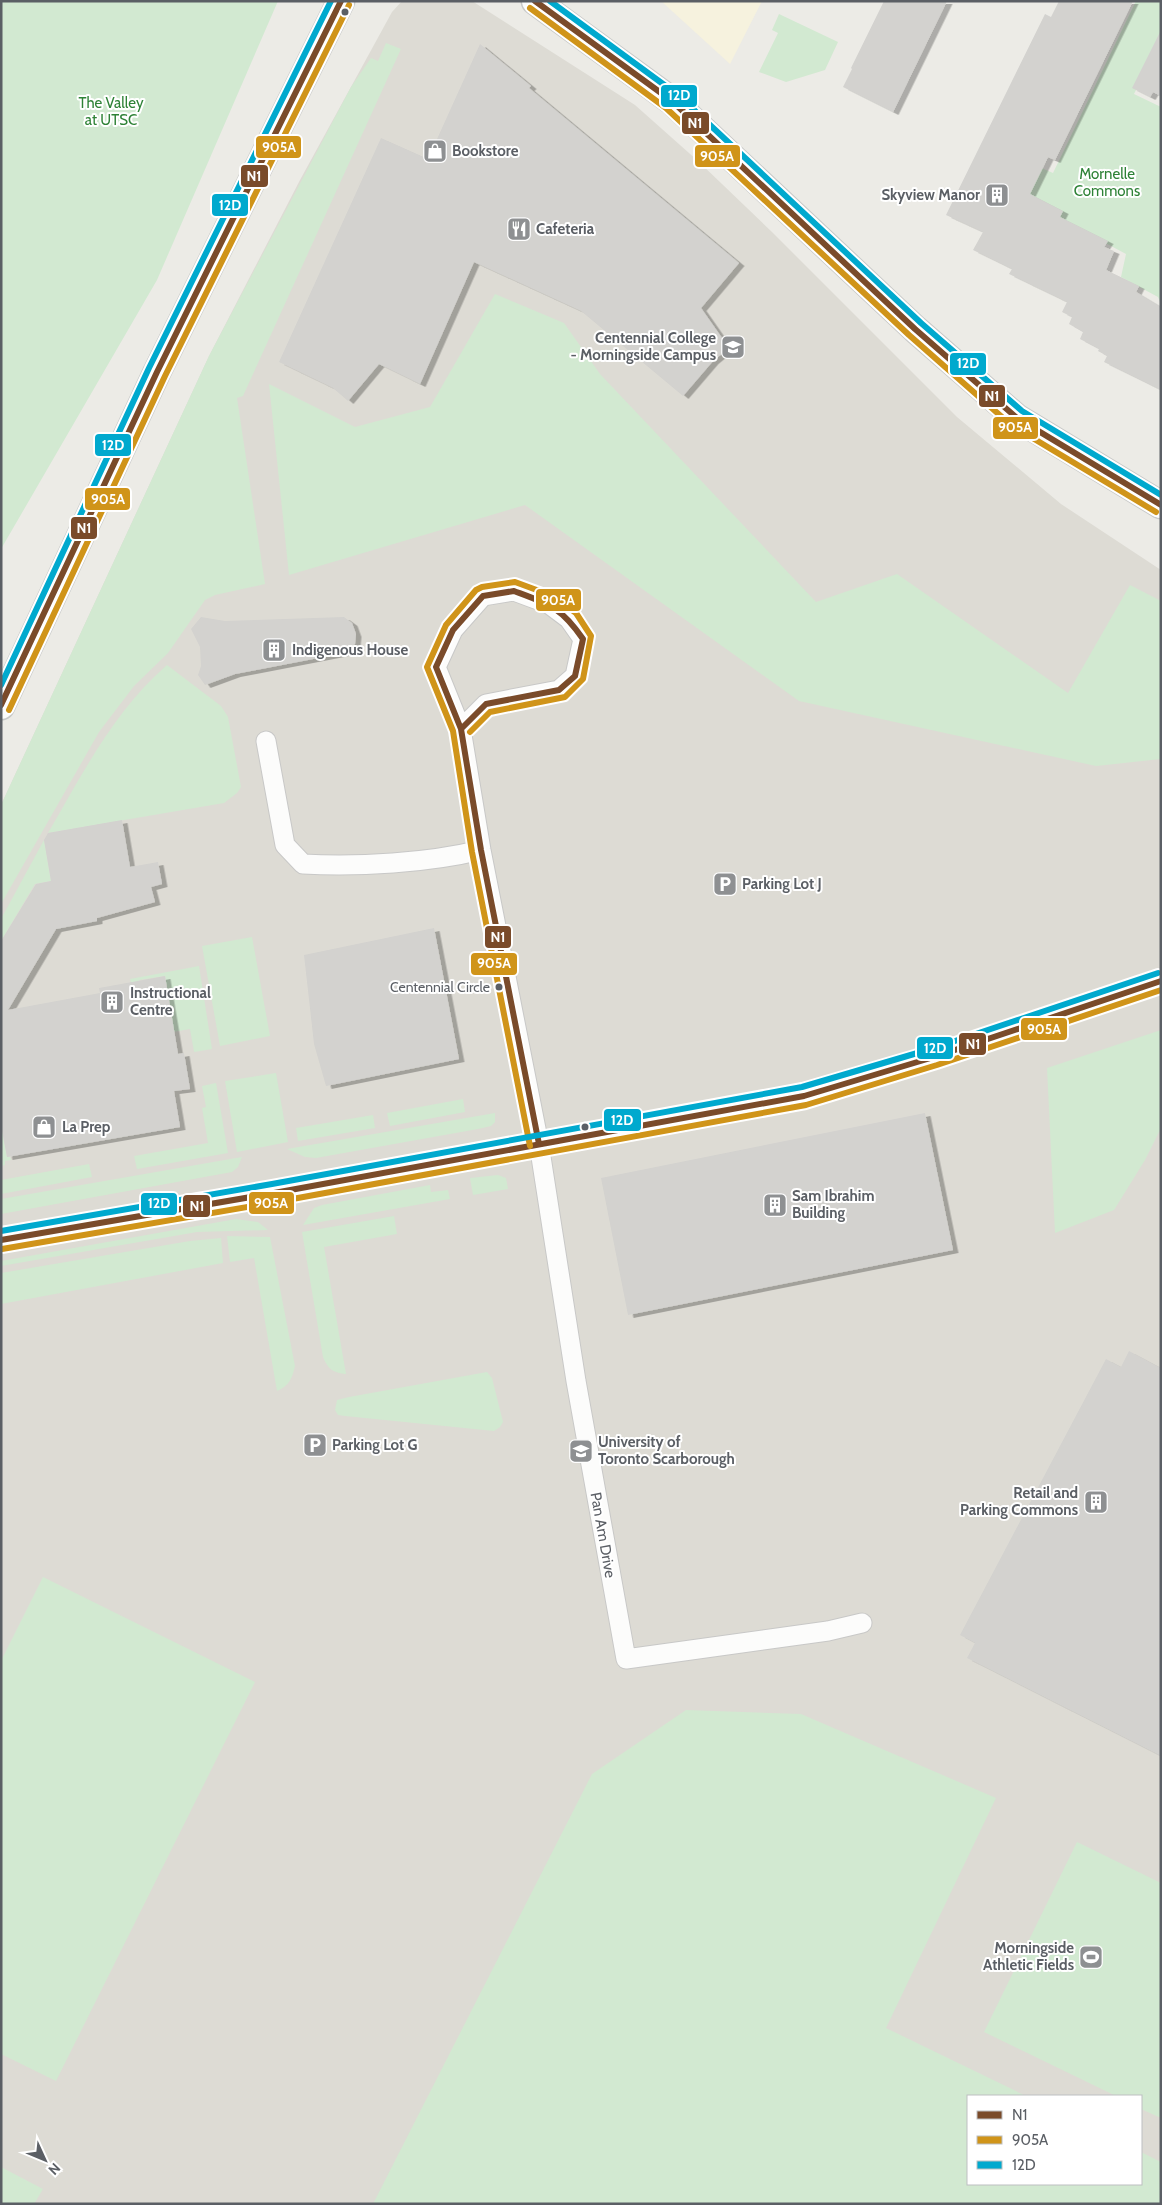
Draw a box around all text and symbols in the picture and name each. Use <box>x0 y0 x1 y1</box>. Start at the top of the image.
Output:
unlabelled marker <box>340 7 350 17</box>
line badge: 12D <box>660 84 698 108</box>
text: 12D <box>668 86 690 104</box>
park label: The Valley at UTSC <box>78 94 144 129</box>
line badge: N1 <box>681 111 710 135</box>
text: N1 <box>687 114 703 132</box>
line badge: 905A <box>255 135 302 159</box>
text: 905A <box>262 138 296 156</box>
shop icon: Bookstore <box>422 138 448 164</box>
place label: Bookstore <box>452 142 519 160</box>
line badge: 905A <box>694 144 741 168</box>
text: 905A <box>700 147 734 165</box>
line badge: N1 <box>240 164 269 188</box>
park label: Mornelle Commons <box>1074 165 1140 200</box>
text: N1 <box>246 167 262 185</box>
building icon: Skyview Manor <box>984 182 1010 208</box>
place label: Skyview Manor <box>881 186 980 204</box>
line badge: 12D <box>211 193 249 217</box>
text: 12D <box>219 196 241 214</box>
restaurant icon: Cafeteria <box>506 216 532 242</box>
place label: Cafeteria <box>536 220 595 238</box>
place label: Centennial College - Morningside Campus <box>570 329 716 364</box>
school or university icon: Centennial College - Morningside Campus <box>720 334 746 360</box>
line badge: 12D <box>949 352 987 376</box>
text: 12D <box>957 354 979 372</box>
line badge: N1 <box>978 384 1006 408</box>
text: N1 <box>984 387 1000 405</box>
line badge: 905A <box>992 416 1039 440</box>
text: 905A <box>998 418 1032 436</box>
line badge: 12D <box>94 433 132 457</box>
text: 12D <box>102 436 124 454</box>
line badge: 905A <box>84 487 131 511</box>
text: 905A <box>91 490 125 508</box>
line badge: N1 <box>70 516 98 540</box>
text: N1 <box>76 519 92 537</box>
line badge: 905A <box>535 588 582 612</box>
text: 905A <box>541 591 575 609</box>
building icon: Indigenous House <box>261 637 287 663</box>
place label: Indigenous House <box>292 641 408 659</box>
parking icon: Parking Lot J <box>712 871 738 897</box>
place label: Parking Lot J <box>742 875 822 893</box>
line badge: N1 <box>484 925 512 949</box>
text: N1 <box>490 928 506 946</box>
line badge: 905A <box>470 952 518 976</box>
text: 905A <box>477 954 511 972</box>
place label: Centennial Circle <box>390 978 490 996</box>
marker: Centennial Circle <box>494 982 504 992</box>
place label: Instructional Centre <box>130 984 211 1019</box>
building icon: Instructional Centre <box>99 989 125 1015</box>
line badge: 905A <box>1020 1017 1068 1041</box>
text: 905A <box>1027 1020 1061 1038</box>
line badge: N1 <box>958 1032 987 1056</box>
text: N1 <box>965 1035 981 1053</box>
line badge: 12D <box>916 1036 954 1060</box>
text: 12D <box>924 1039 946 1057</box>
line badge: 12D <box>603 1108 642 1132</box>
text: 12D <box>611 1111 633 1129</box>
shop icon: La Prep <box>31 1114 57 1140</box>
place label: La Prep <box>62 1118 111 1136</box>
unlabelled marker <box>580 1122 590 1132</box>
place label: Sam Ibrahim Building <box>792 1187 874 1222</box>
line badge: 905A <box>248 1191 295 1215</box>
line badge: 12D <box>140 1192 178 1216</box>
building icon: Sam Ibrahim Building <box>762 1192 788 1218</box>
text: 12D <box>148 1194 170 1212</box>
line badge: N1 <box>182 1194 211 1218</box>
text: 905A <box>254 1194 288 1212</box>
text: N1 <box>189 1197 205 1215</box>
parking icon: Parking Lot G <box>302 1432 328 1458</box>
place label: University of Toronto Scarborough <box>598 1433 735 1468</box>
place label: Parking Lot G <box>332 1436 418 1454</box>
school or university icon: University of Toronto Scarborough <box>568 1438 594 1464</box>
place label: Retail and Parking Commons <box>960 1484 1078 1519</box>
building icon: Retail and Parking Commons <box>1083 1489 1109 1515</box>
street label: Pan Am Drive <box>587 1491 619 1580</box>
place label: Morningside Athletic Fields <box>983 1939 1074 1974</box>
sports icon: Morningside Athletic Fields <box>1078 1944 1104 1970</box>
legend <box>967 2095 1142 2185</box>
text: N1 <box>1012 2106 1027 2124</box>
text: 905A <box>1012 2131 1049 2149</box>
north arrow <box>20 2135 70 2185</box>
text: 12D <box>1012 2156 1036 2174</box>
text: N <box>44 2159 64 2179</box>

